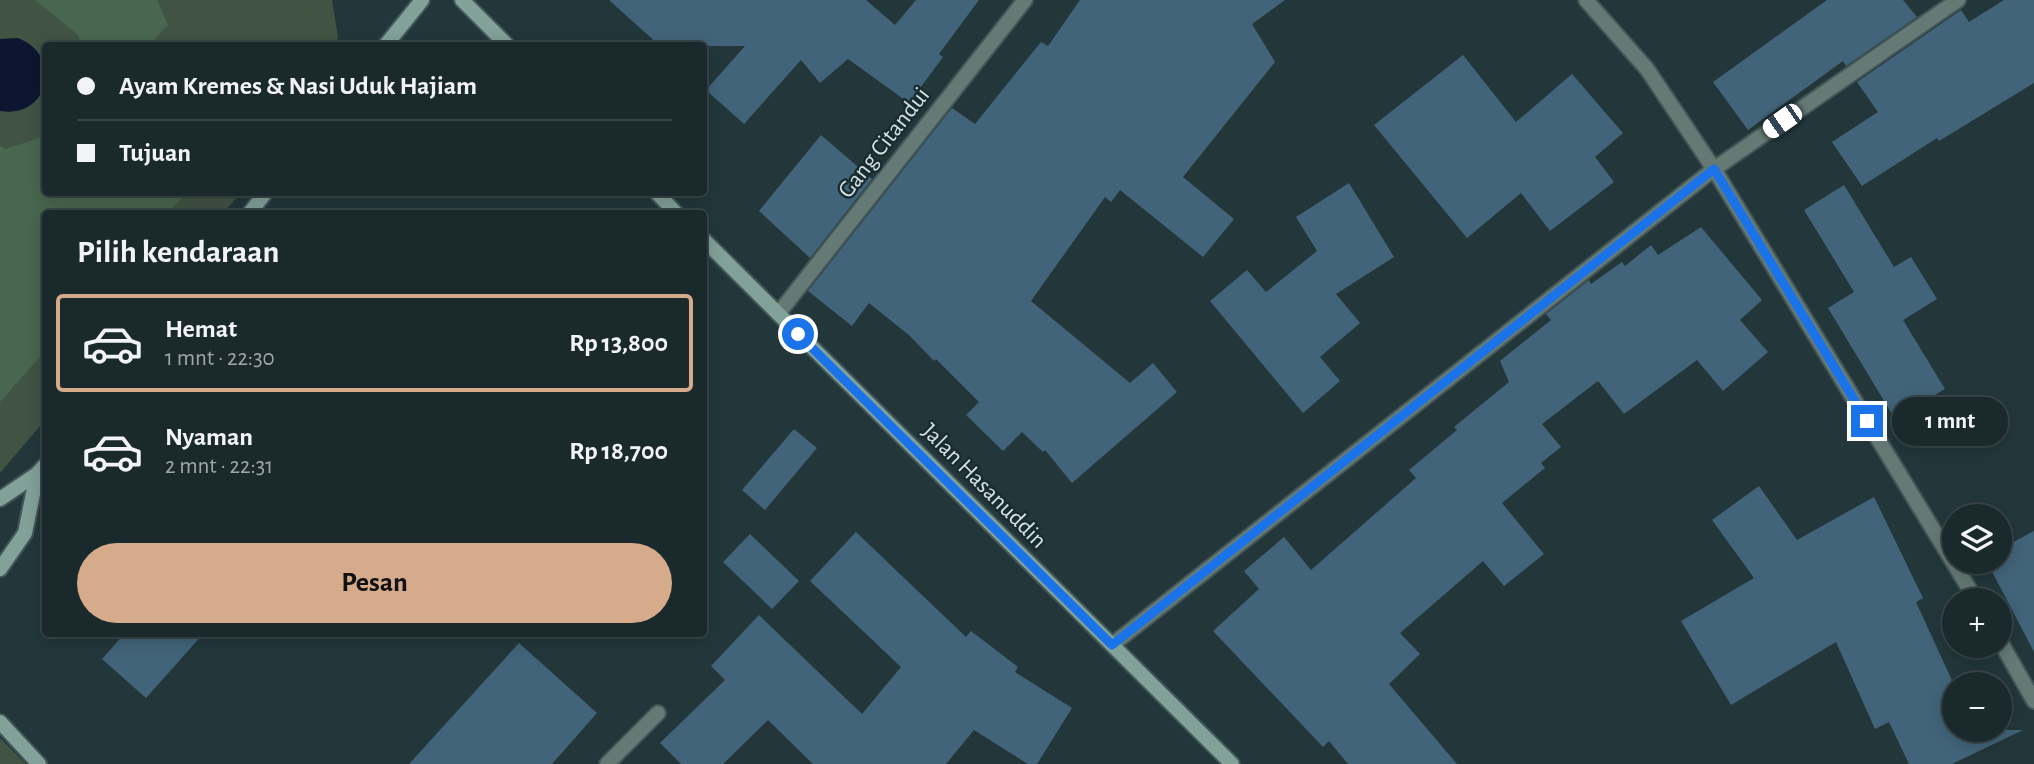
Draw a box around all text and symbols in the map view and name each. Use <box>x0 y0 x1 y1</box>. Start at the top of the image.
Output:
text: Ayam Kremes & Nasi Uduk Hajiam <box>119 73 477 99</box>
street label: Gang Citandui <box>834 83 934 203</box>
car <box>1759 100 1806 142</box>
text: Tujuan <box>119 140 191 166</box>
text: Pilih kendaraan <box>77 236 279 268</box>
icon: car <box>81 312 144 375</box>
text: Hemat <box>165 316 237 342</box>
route start <box>782 318 814 350</box>
text: Rp 13,800 <box>569 330 668 356</box>
text: 1 mnt · 22:30 <box>165 347 275 370</box>
callout: 1 mnt <box>1892 396 2007 446</box>
route end <box>1851 405 1883 437</box>
text: 1 mnt <box>1925 410 1975 433</box>
street label: Jalan Hasanuddin <box>917 419 1051 553</box>
icon: car <box>81 420 144 483</box>
text: Nyaman <box>165 424 253 450</box>
text: Rp 18,700 <box>569 438 668 464</box>
text: 2 mnt · 22:31 <box>165 455 273 478</box>
map controls <box>1942 504 2012 742</box>
button: layers <box>1942 504 2012 574</box>
button: Pesan <box>77 543 672 623</box>
button: + <box>1942 588 2012 658</box>
button: − <box>1942 672 2012 742</box>

